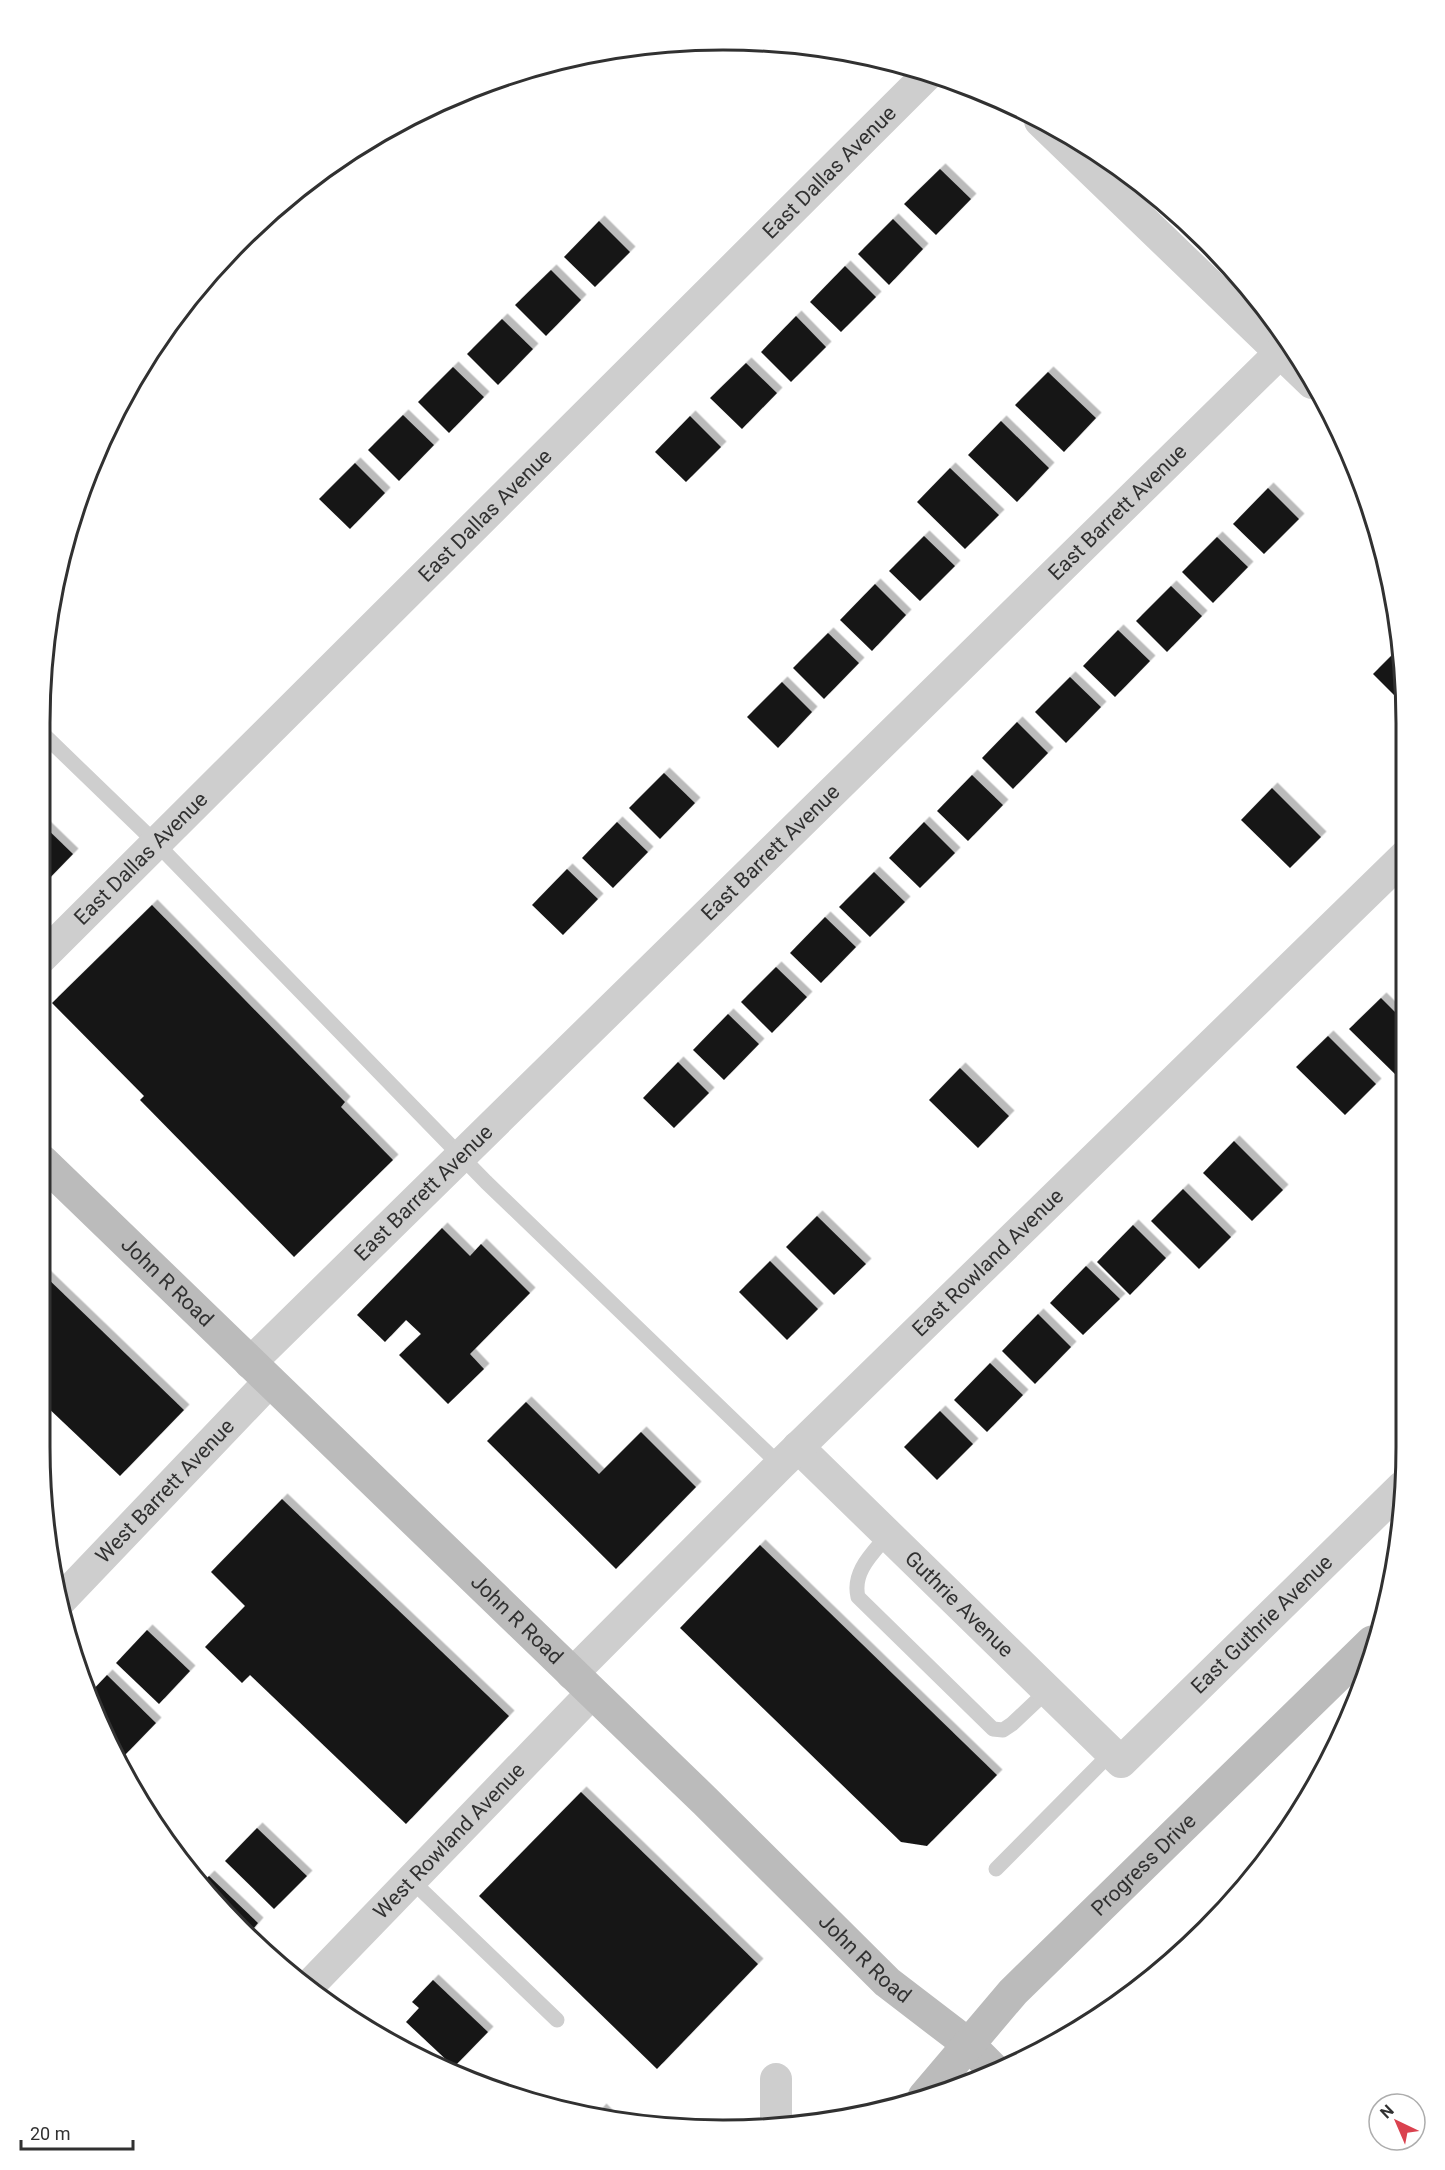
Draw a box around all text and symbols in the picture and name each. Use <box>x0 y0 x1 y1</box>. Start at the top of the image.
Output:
street label: East Dallas Avenue <box>758 101 901 244</box>
street label: East Barrett Avenue <box>1043 439 1191 585</box>
street label: East Dallas Avenue <box>414 444 557 587</box>
street label: East Barrett Avenue <box>696 780 844 925</box>
street label: East Dallas Avenue <box>69 787 212 930</box>
street label: East Barrett Avenue <box>350 1120 497 1266</box>
street label: East Rowland Avenue <box>907 1184 1068 1341</box>
street label: John R Road <box>116 1232 218 1332</box>
street label: West Barrett Avenue <box>91 1414 239 1568</box>
street label: Guthrie Avenue <box>900 1546 1018 1662</box>
street label: East Guthrie Avenue <box>1186 1550 1337 1699</box>
street label: John R Road <box>466 1570 568 1669</box>
street label: West Rowland Avenue <box>369 1758 530 1924</box>
street label: Progress Drive <box>1086 1809 1201 1921</box>
street label: John R Road <box>814 1909 916 2008</box>
north arrow <box>1367 2092 1427 2152</box>
text: N <box>1376 2101 1398 2122</box>
scale bar <box>21 2113 134 2151</box>
text: 20 m <box>30 2123 70 2144</box>

